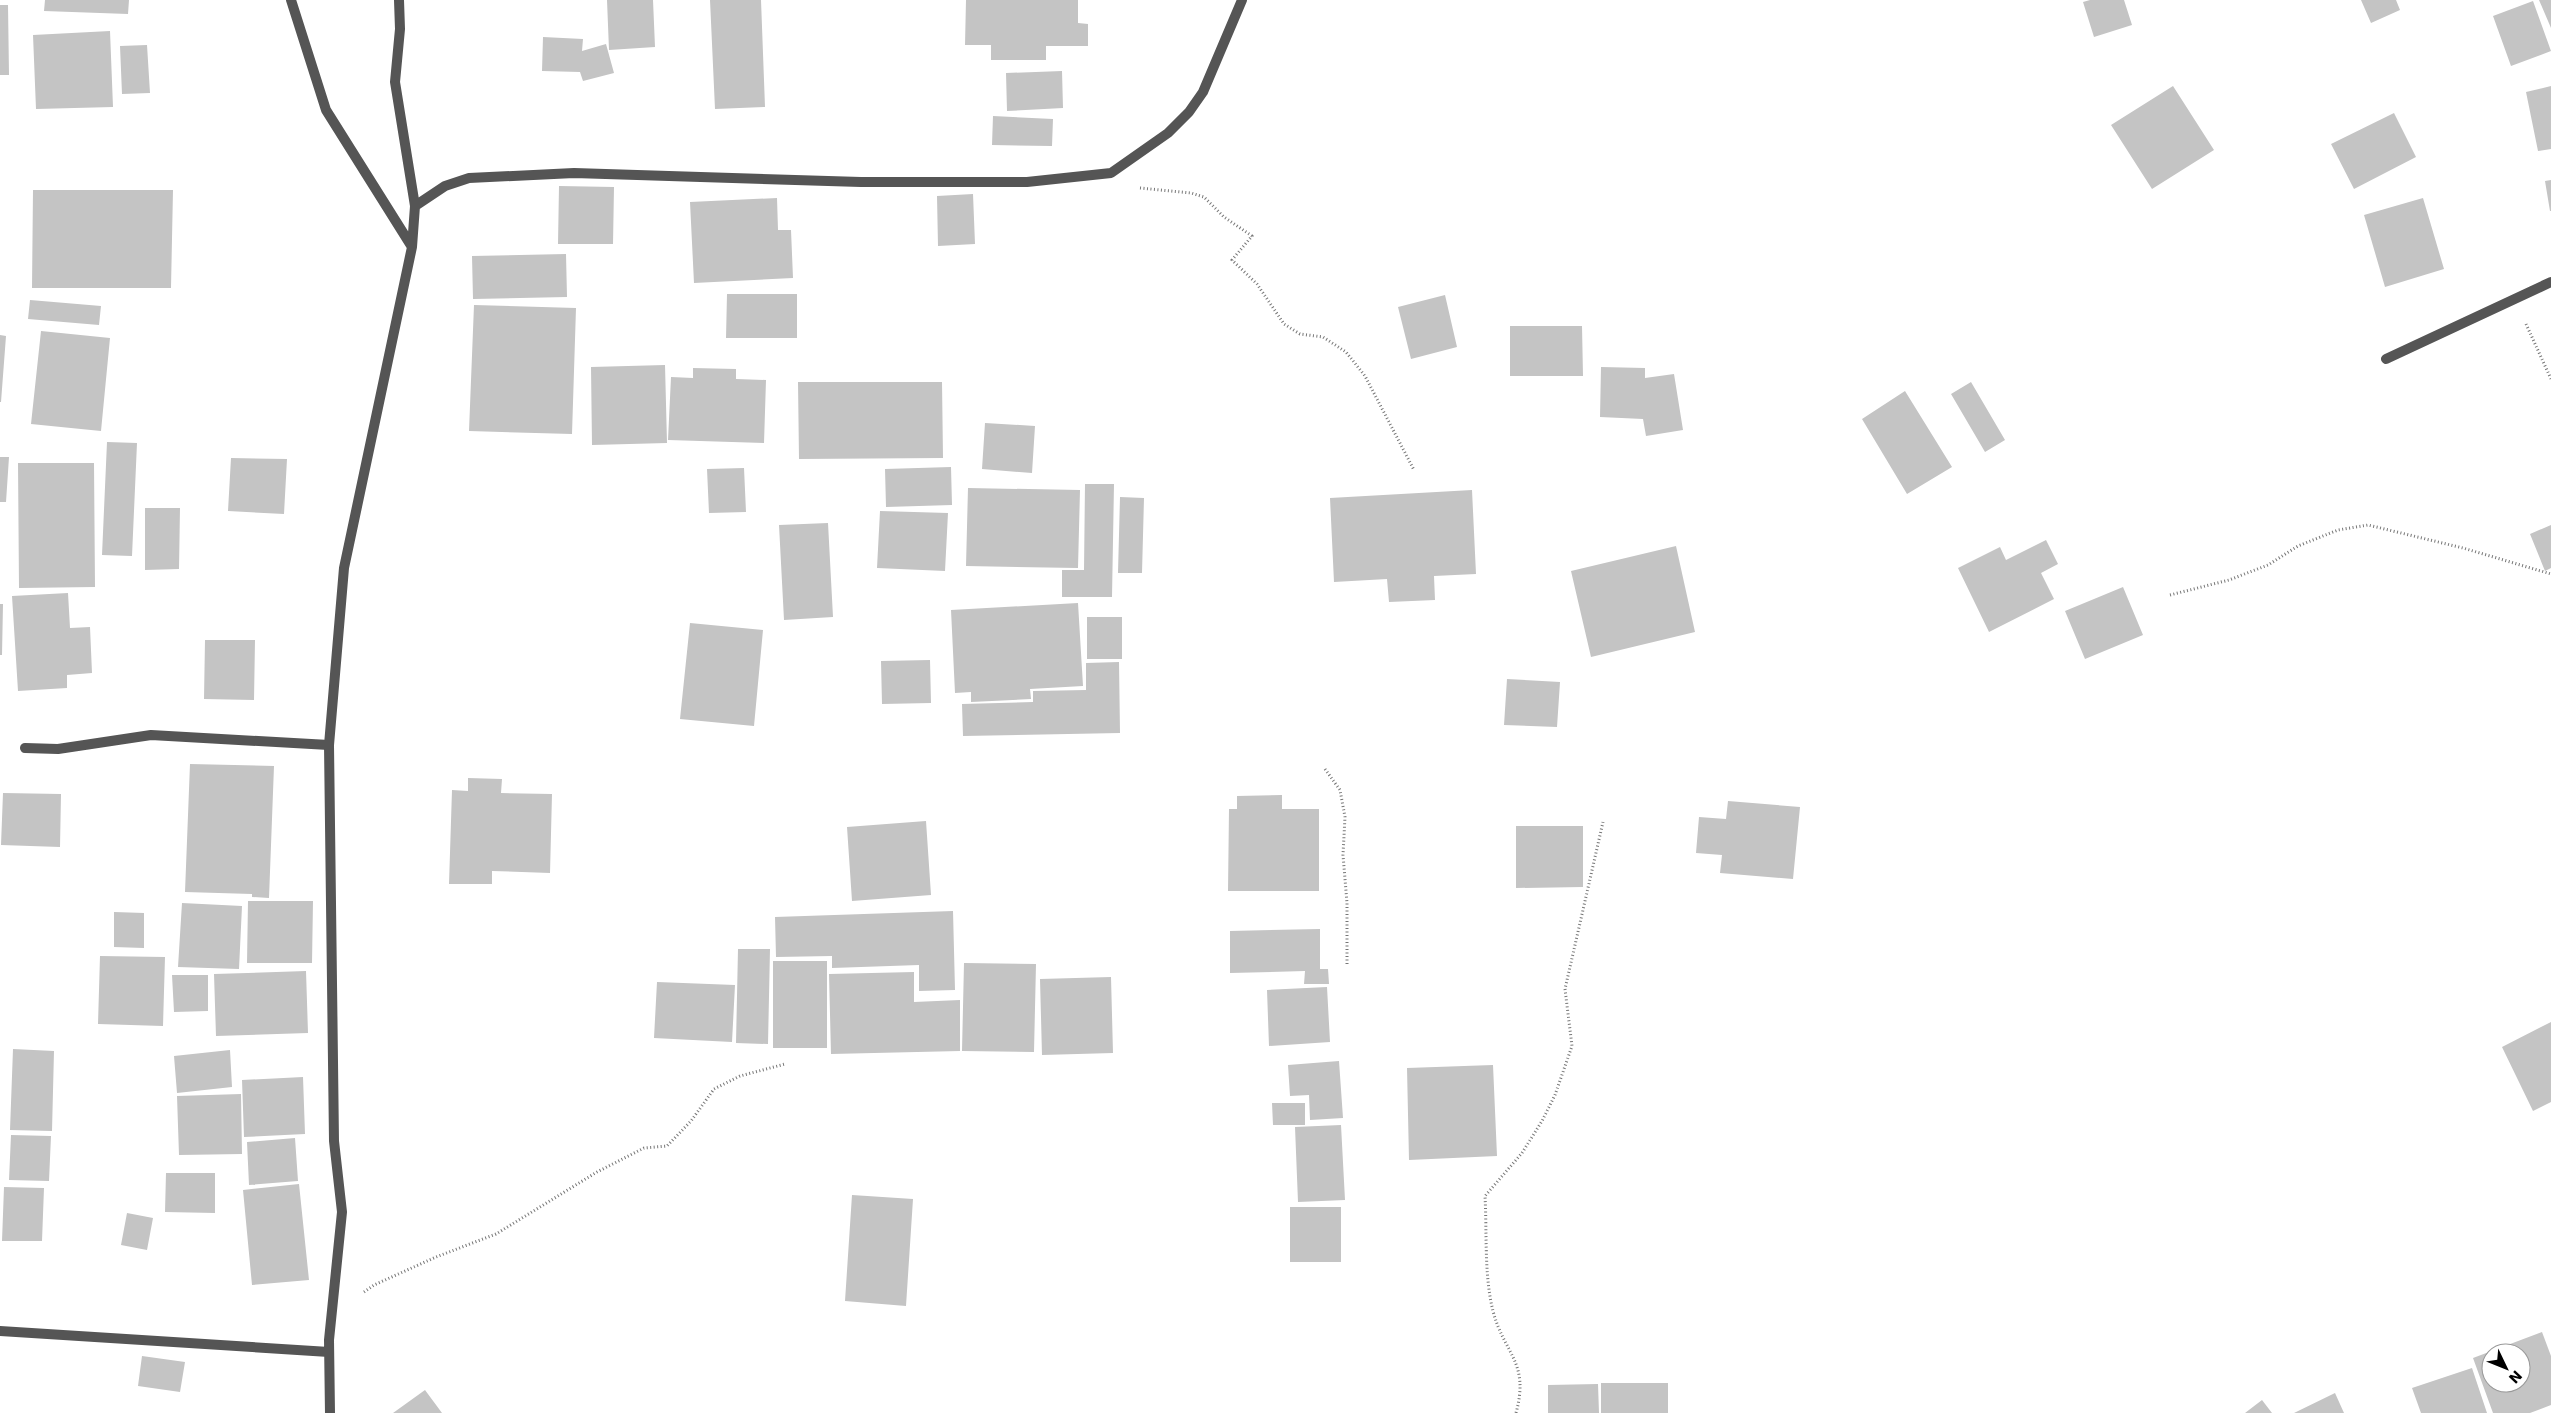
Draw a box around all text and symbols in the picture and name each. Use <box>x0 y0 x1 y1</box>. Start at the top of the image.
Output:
north arrow <box>2481 1343 2531 1393</box>
text: N <box>2506 1367 2525 1387</box>

